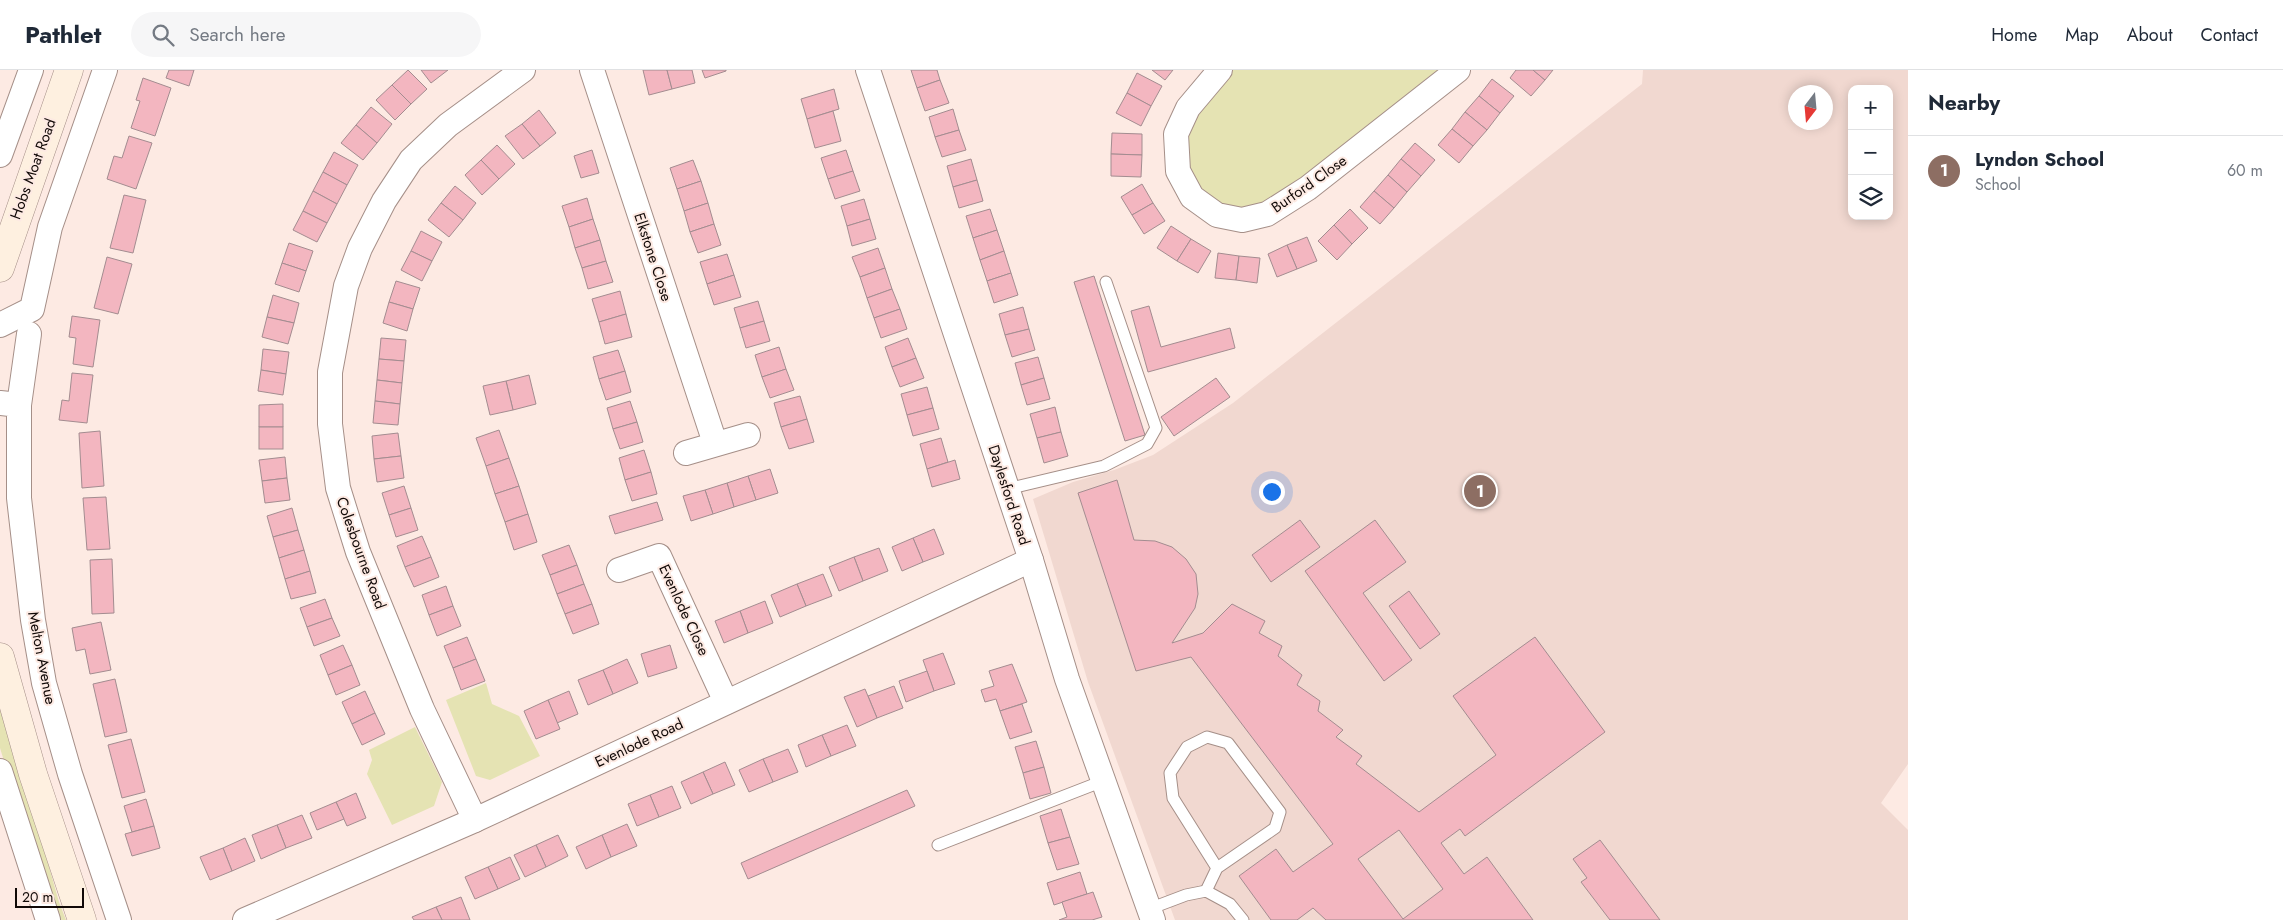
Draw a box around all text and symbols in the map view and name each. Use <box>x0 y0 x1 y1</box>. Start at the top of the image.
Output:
search box <box>131 12 481 57</box>
text: Pathlet <box>25 17 101 52</box>
icon: search <box>149 21 177 49</box>
text: Search here <box>189 21 285 48</box>
text: Home <box>1991 22 2037 48</box>
text: Map <box>2065 22 2099 48</box>
text: About <box>2127 22 2172 48</box>
text: Contact <box>2200 22 2258 48</box>
north arrow <box>1788 85 1833 130</box>
map controls <box>1848 85 1893 220</box>
button: + <box>1848 85 1893 130</box>
text: Nearby <box>1928 88 2000 118</box>
street label: Hobs Moat Road <box>5 115 61 223</box>
button: − <box>1848 130 1893 175</box>
text: Lyndon School <box>1975 146 2104 173</box>
street label: Burford Close <box>1267 150 1351 218</box>
text: 1 <box>1940 159 1948 182</box>
text: 60 m <box>2227 159 2263 182</box>
text: School <box>1975 173 2021 196</box>
button: layers <box>1848 175 1893 220</box>
street label: Elkstone Close <box>628 210 678 304</box>
street label: Daylesford Road <box>982 442 1036 548</box>
pin: 1 <box>1464 472 1496 510</box>
your location <box>1259 479 1285 505</box>
street label: Colesbourne Road <box>331 494 391 612</box>
street label: Evenlode Close <box>653 561 715 659</box>
street label: Melton Avenue <box>22 610 62 707</box>
street label: Evenlode Road <box>591 713 687 773</box>
scale bar <box>15 885 84 908</box>
text: 20 m <box>22 887 54 907</box>

